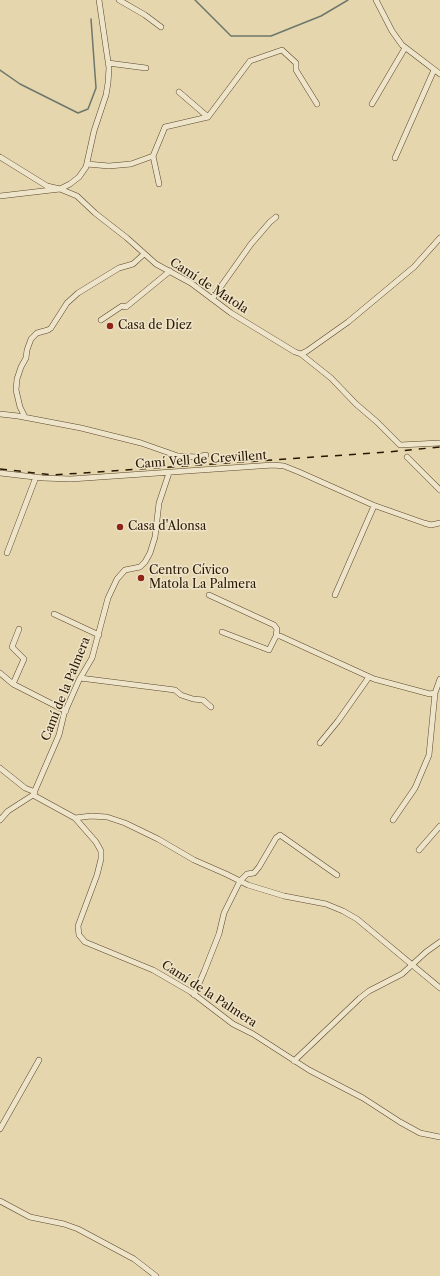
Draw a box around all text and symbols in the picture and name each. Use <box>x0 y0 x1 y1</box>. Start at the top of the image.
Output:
street label: Camí de Matola <box>167 255 251 317</box>
place label: Casa de Díez <box>118 319 192 333</box>
marker: Casa de Díez <box>105 321 115 331</box>
street label: Camí Vell de Crevillent <box>135 448 267 472</box>
place label: Casa d'Alonsa <box>128 520 206 534</box>
marker: Casa d'Alonsa <box>115 522 125 532</box>
place label: Centro Cívico Matola La Palmera <box>149 564 256 592</box>
marker: Centro Cívico Matola La Palmera <box>136 573 146 583</box>
street label: Camí de la Palmera <box>39 635 93 743</box>
street label: Camí de la Palmera <box>159 958 259 1030</box>

